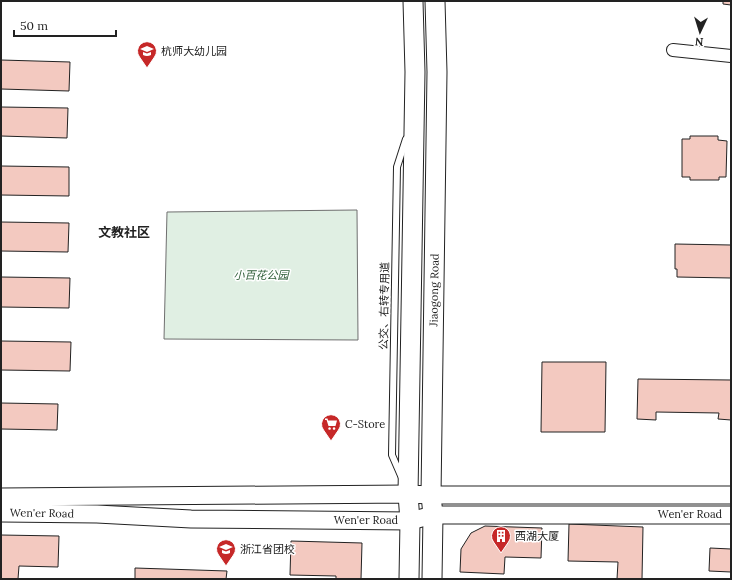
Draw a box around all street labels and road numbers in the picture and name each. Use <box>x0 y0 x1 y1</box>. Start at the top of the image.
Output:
street label: Jiaogong Road <box>426 253 442 328</box>
street label: 公交、右转专用道 <box>376 262 392 350</box>
street label: Wen'er Road <box>10 505 75 521</box>
street label: Wen'er Road <box>658 507 723 521</box>
street label: Wen'er Road <box>334 513 399 527</box>

